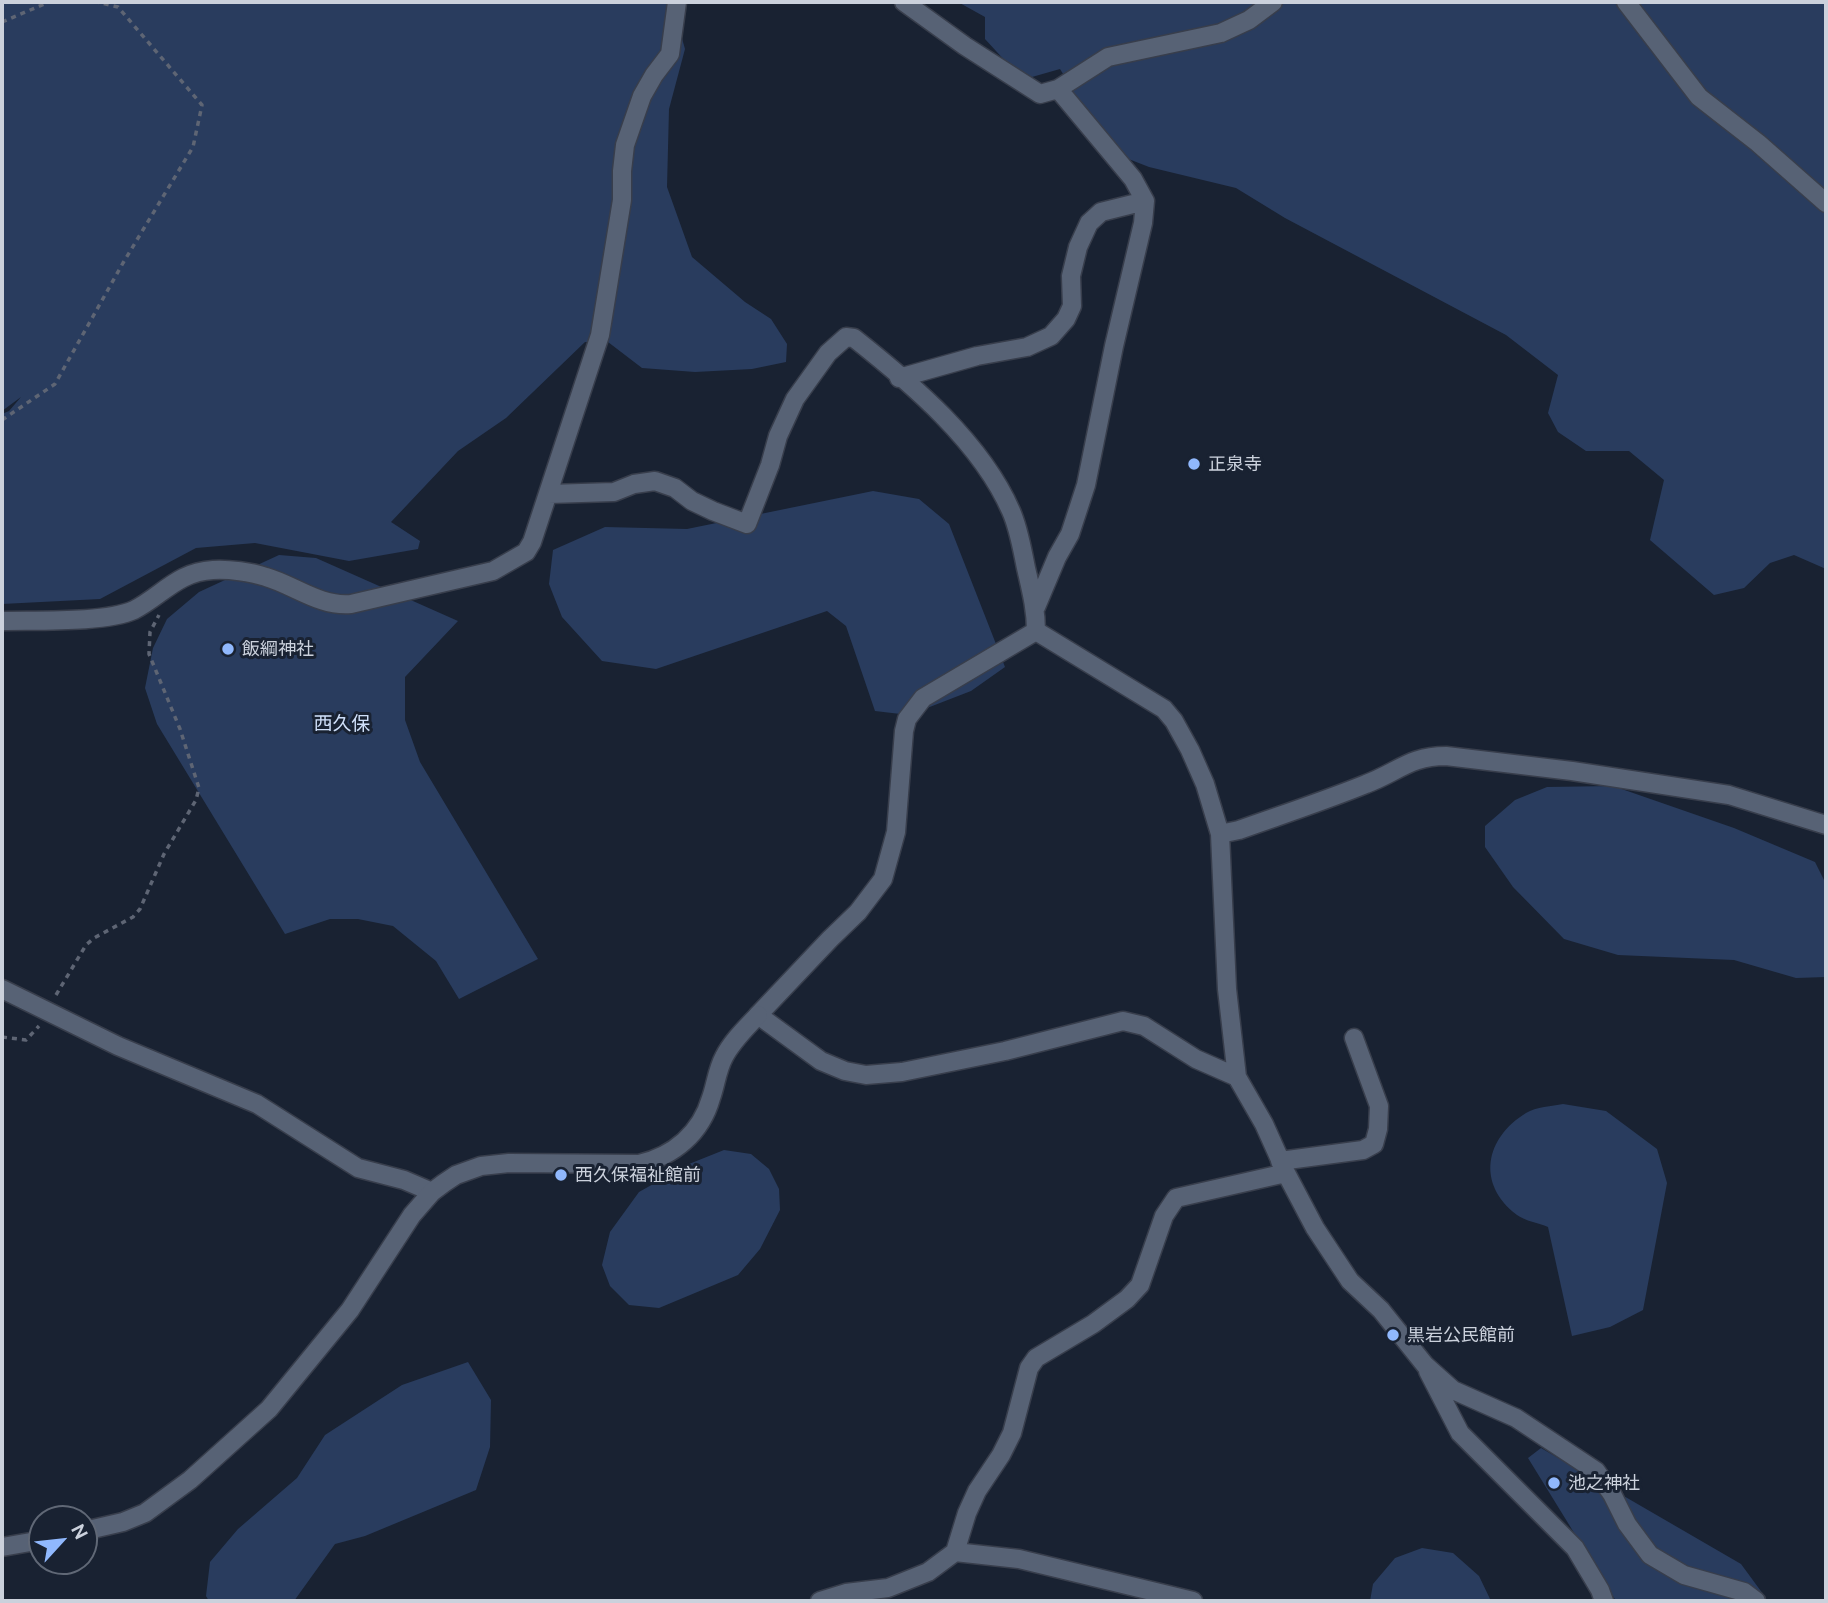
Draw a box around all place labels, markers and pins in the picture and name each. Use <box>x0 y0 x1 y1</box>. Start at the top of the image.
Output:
place label: 正泉寺 <box>1208 453 1262 475</box>
marker: 正泉寺 <box>1186 456 1202 472</box>
place label: 飯綱神社 <box>242 638 314 660</box>
marker: 飯綱神社 <box>220 641 236 657</box>
place label: 西久保福祉館前 <box>575 1164 701 1186</box>
marker: 西久保福祉館前 <box>553 1167 569 1183</box>
place label: 黒岩公民館前 <box>1407 1324 1515 1346</box>
marker: 黒岩公民館前 <box>1385 1327 1401 1343</box>
place label: 池之神社 <box>1568 1472 1640 1494</box>
marker: 池之神社 <box>1546 1475 1562 1491</box>

